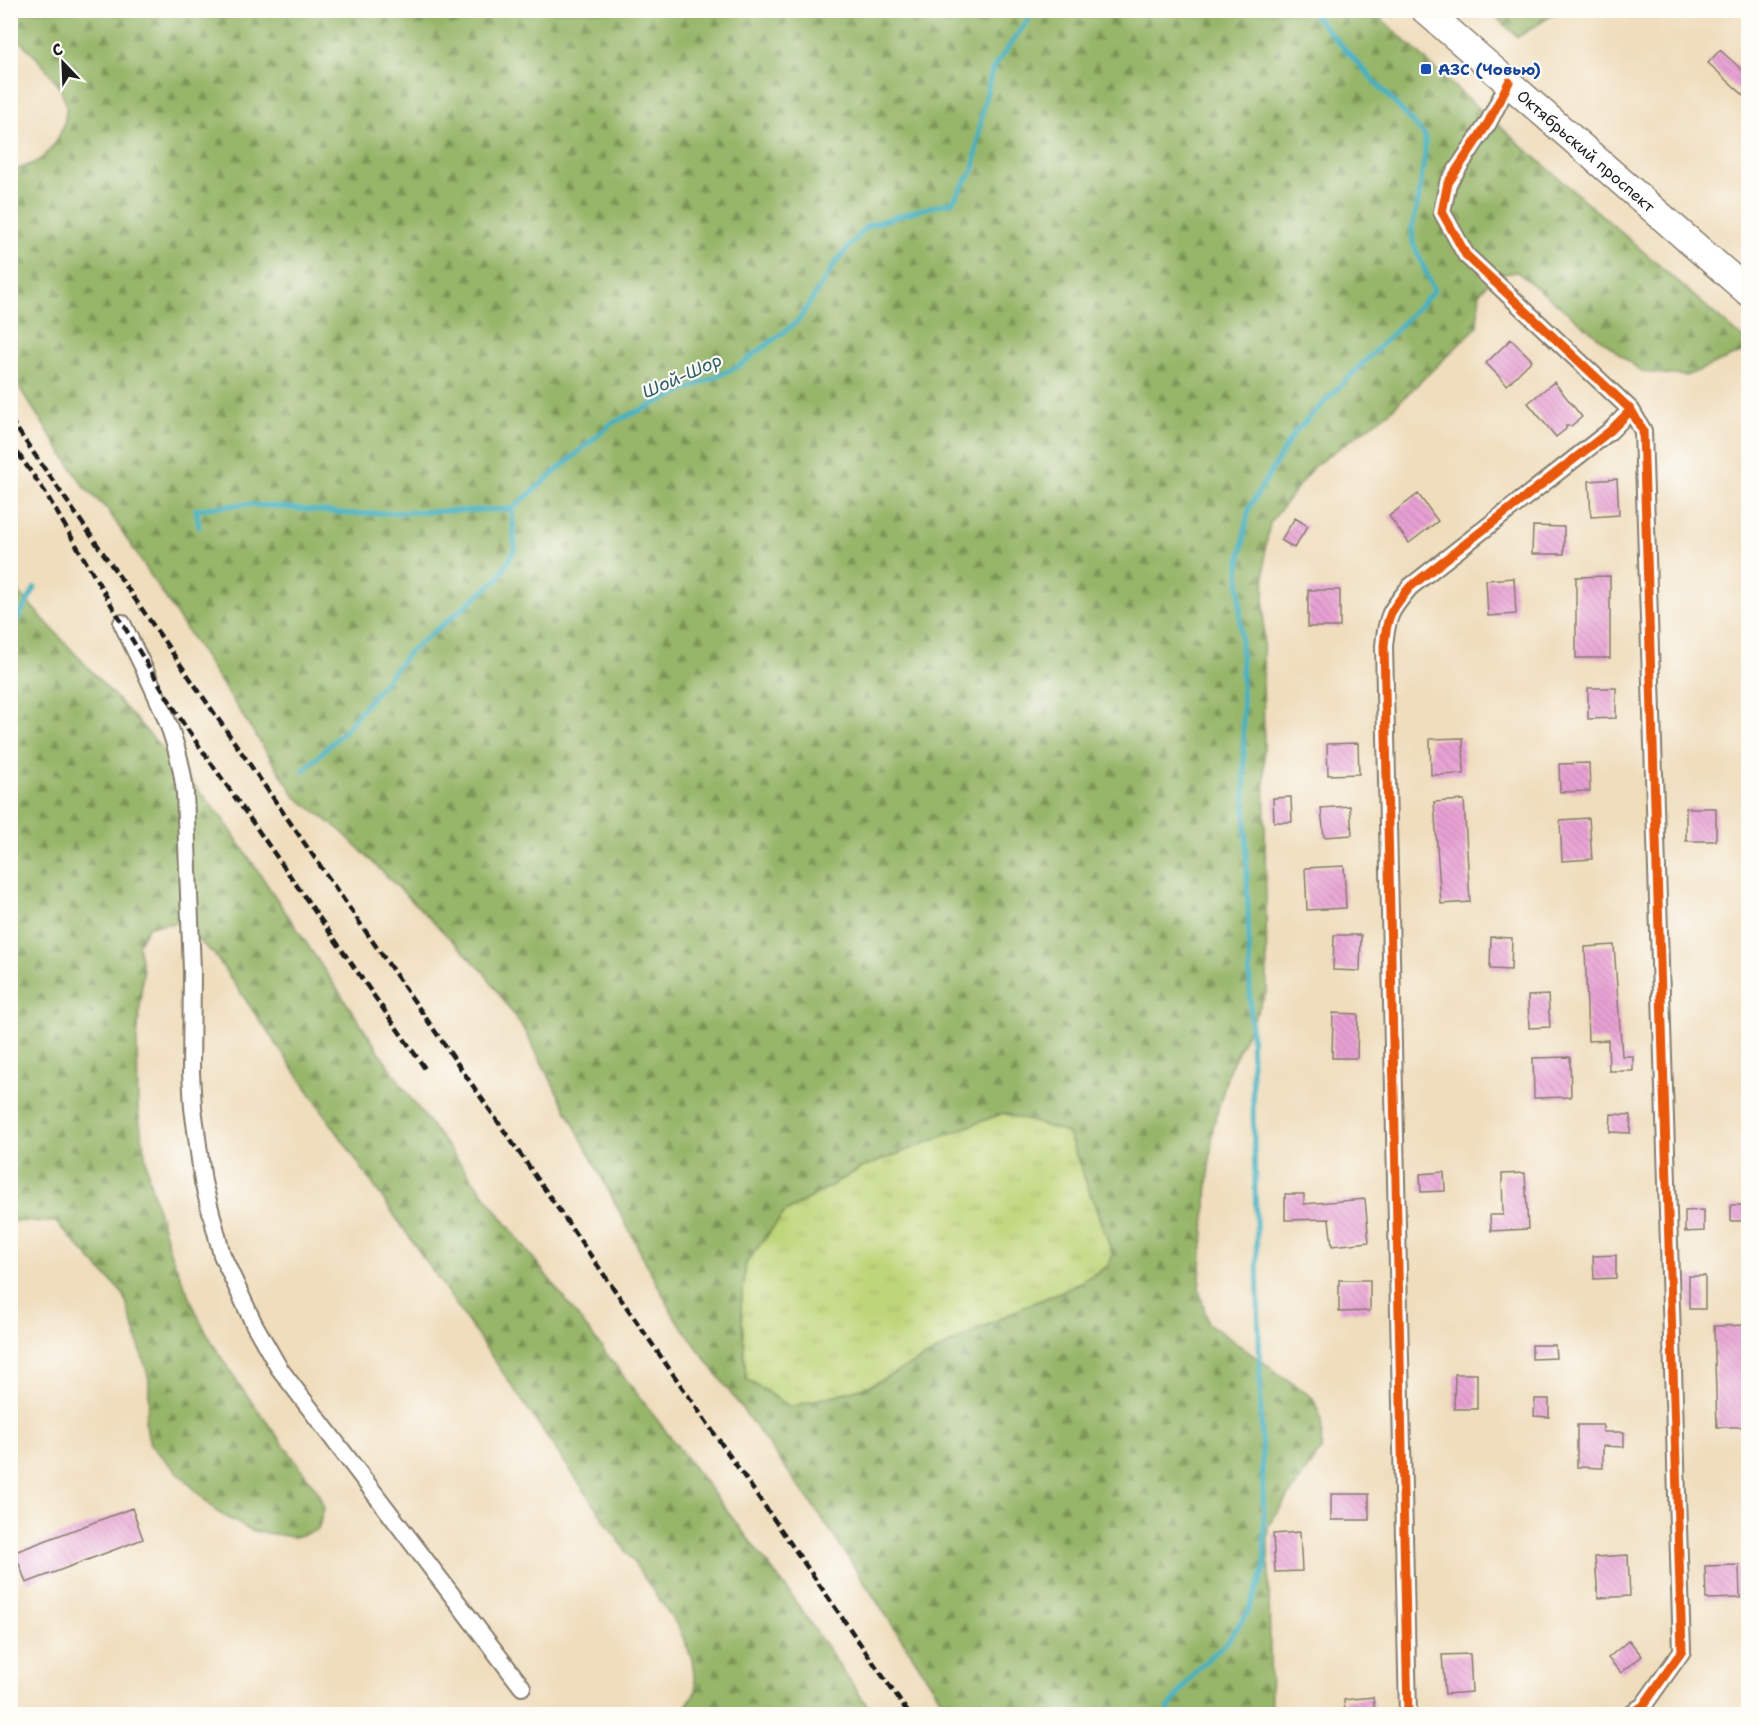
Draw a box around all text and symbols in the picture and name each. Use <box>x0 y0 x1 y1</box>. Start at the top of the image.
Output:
north arrow <box>33 33 93 93</box>
text: С <box>49 38 66 61</box>
place label: АЗС (Човью) <box>1438 59 1541 80</box>
marker: АЗС (Човью) <box>1419 62 1433 76</box>
street label: Октябрьский проспект <box>1512 85 1660 218</box>
water label: Шой-Шор <box>638 348 726 404</box>

